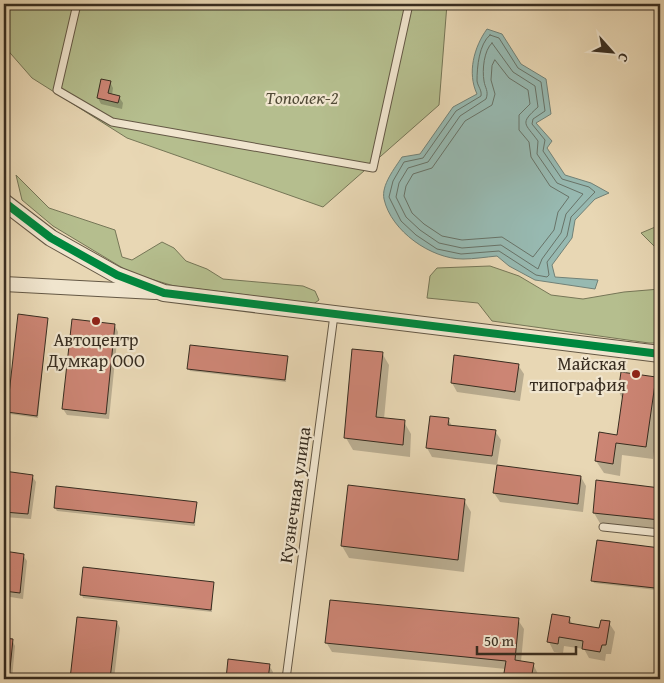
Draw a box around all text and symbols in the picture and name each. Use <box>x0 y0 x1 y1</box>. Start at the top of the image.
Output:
north arrow <box>586 28 636 78</box>
text: С <box>613 50 634 66</box>
park label: Тополек-2 <box>266 84 339 111</box>
marker: Автоцентр Думкар ООО <box>90 315 102 327</box>
place label: Автоцентр Думкар ООО <box>46 326 145 374</box>
place label: Майская типография <box>529 350 626 398</box>
marker: Майская типография <box>630 368 642 380</box>
street label: Кузнечная улица <box>272 425 317 565</box>
scale bar <box>477 623 575 655</box>
text: 50 m <box>484 630 515 651</box>

